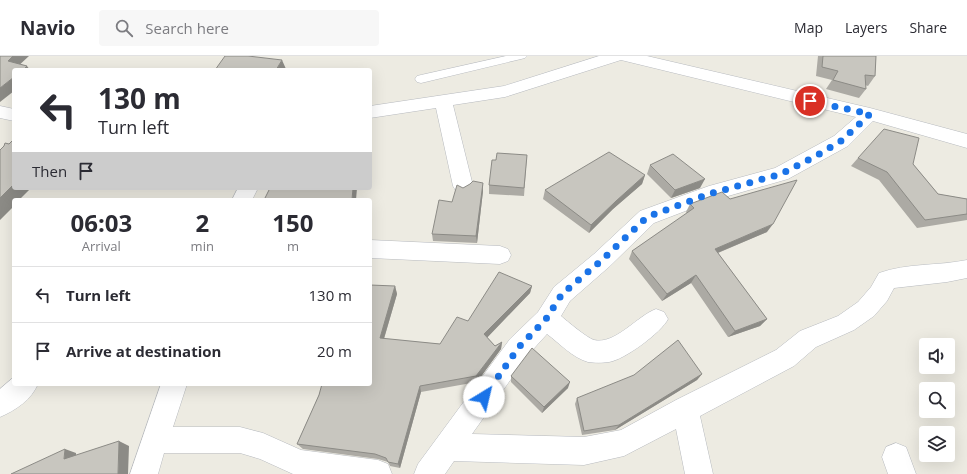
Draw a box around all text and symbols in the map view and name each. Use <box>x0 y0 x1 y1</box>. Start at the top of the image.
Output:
search box <box>99 10 379 46</box>
text: Navio <box>20 15 75 41</box>
icon: search <box>113 17 135 39</box>
text: Search here <box>145 18 229 38</box>
text: Map <box>794 18 823 37</box>
text: Layers <box>845 18 887 37</box>
text: Share <box>909 18 947 37</box>
text: 130 m <box>98 79 181 117</box>
icon: left <box>32 84 84 136</box>
pin <box>793 84 827 118</box>
icon: arrive <box>799 90 821 112</box>
text: Turn left <box>98 115 169 139</box>
icon: arrive <box>75 160 97 182</box>
text: Then <box>32 161 67 181</box>
text: 06:03 <box>70 206 132 239</box>
text: 2 <box>195 206 209 239</box>
text: 150 <box>272 206 314 239</box>
text: Arrival <box>82 237 121 255</box>
text: min <box>191 237 214 255</box>
text: m <box>287 237 299 255</box>
icon: left <box>32 284 54 306</box>
text: Turn left <box>66 285 131 305</box>
text: 130 m <box>308 285 352 305</box>
map controls <box>919 338 955 462</box>
button: sound <box>919 338 955 374</box>
icon: arrive <box>32 340 54 362</box>
text: Arrive at destination <box>66 341 221 361</box>
text: 20 m <box>317 341 352 361</box>
position arrow <box>463 376 505 418</box>
button: search <box>919 382 955 418</box>
button: layers <box>919 426 955 462</box>

